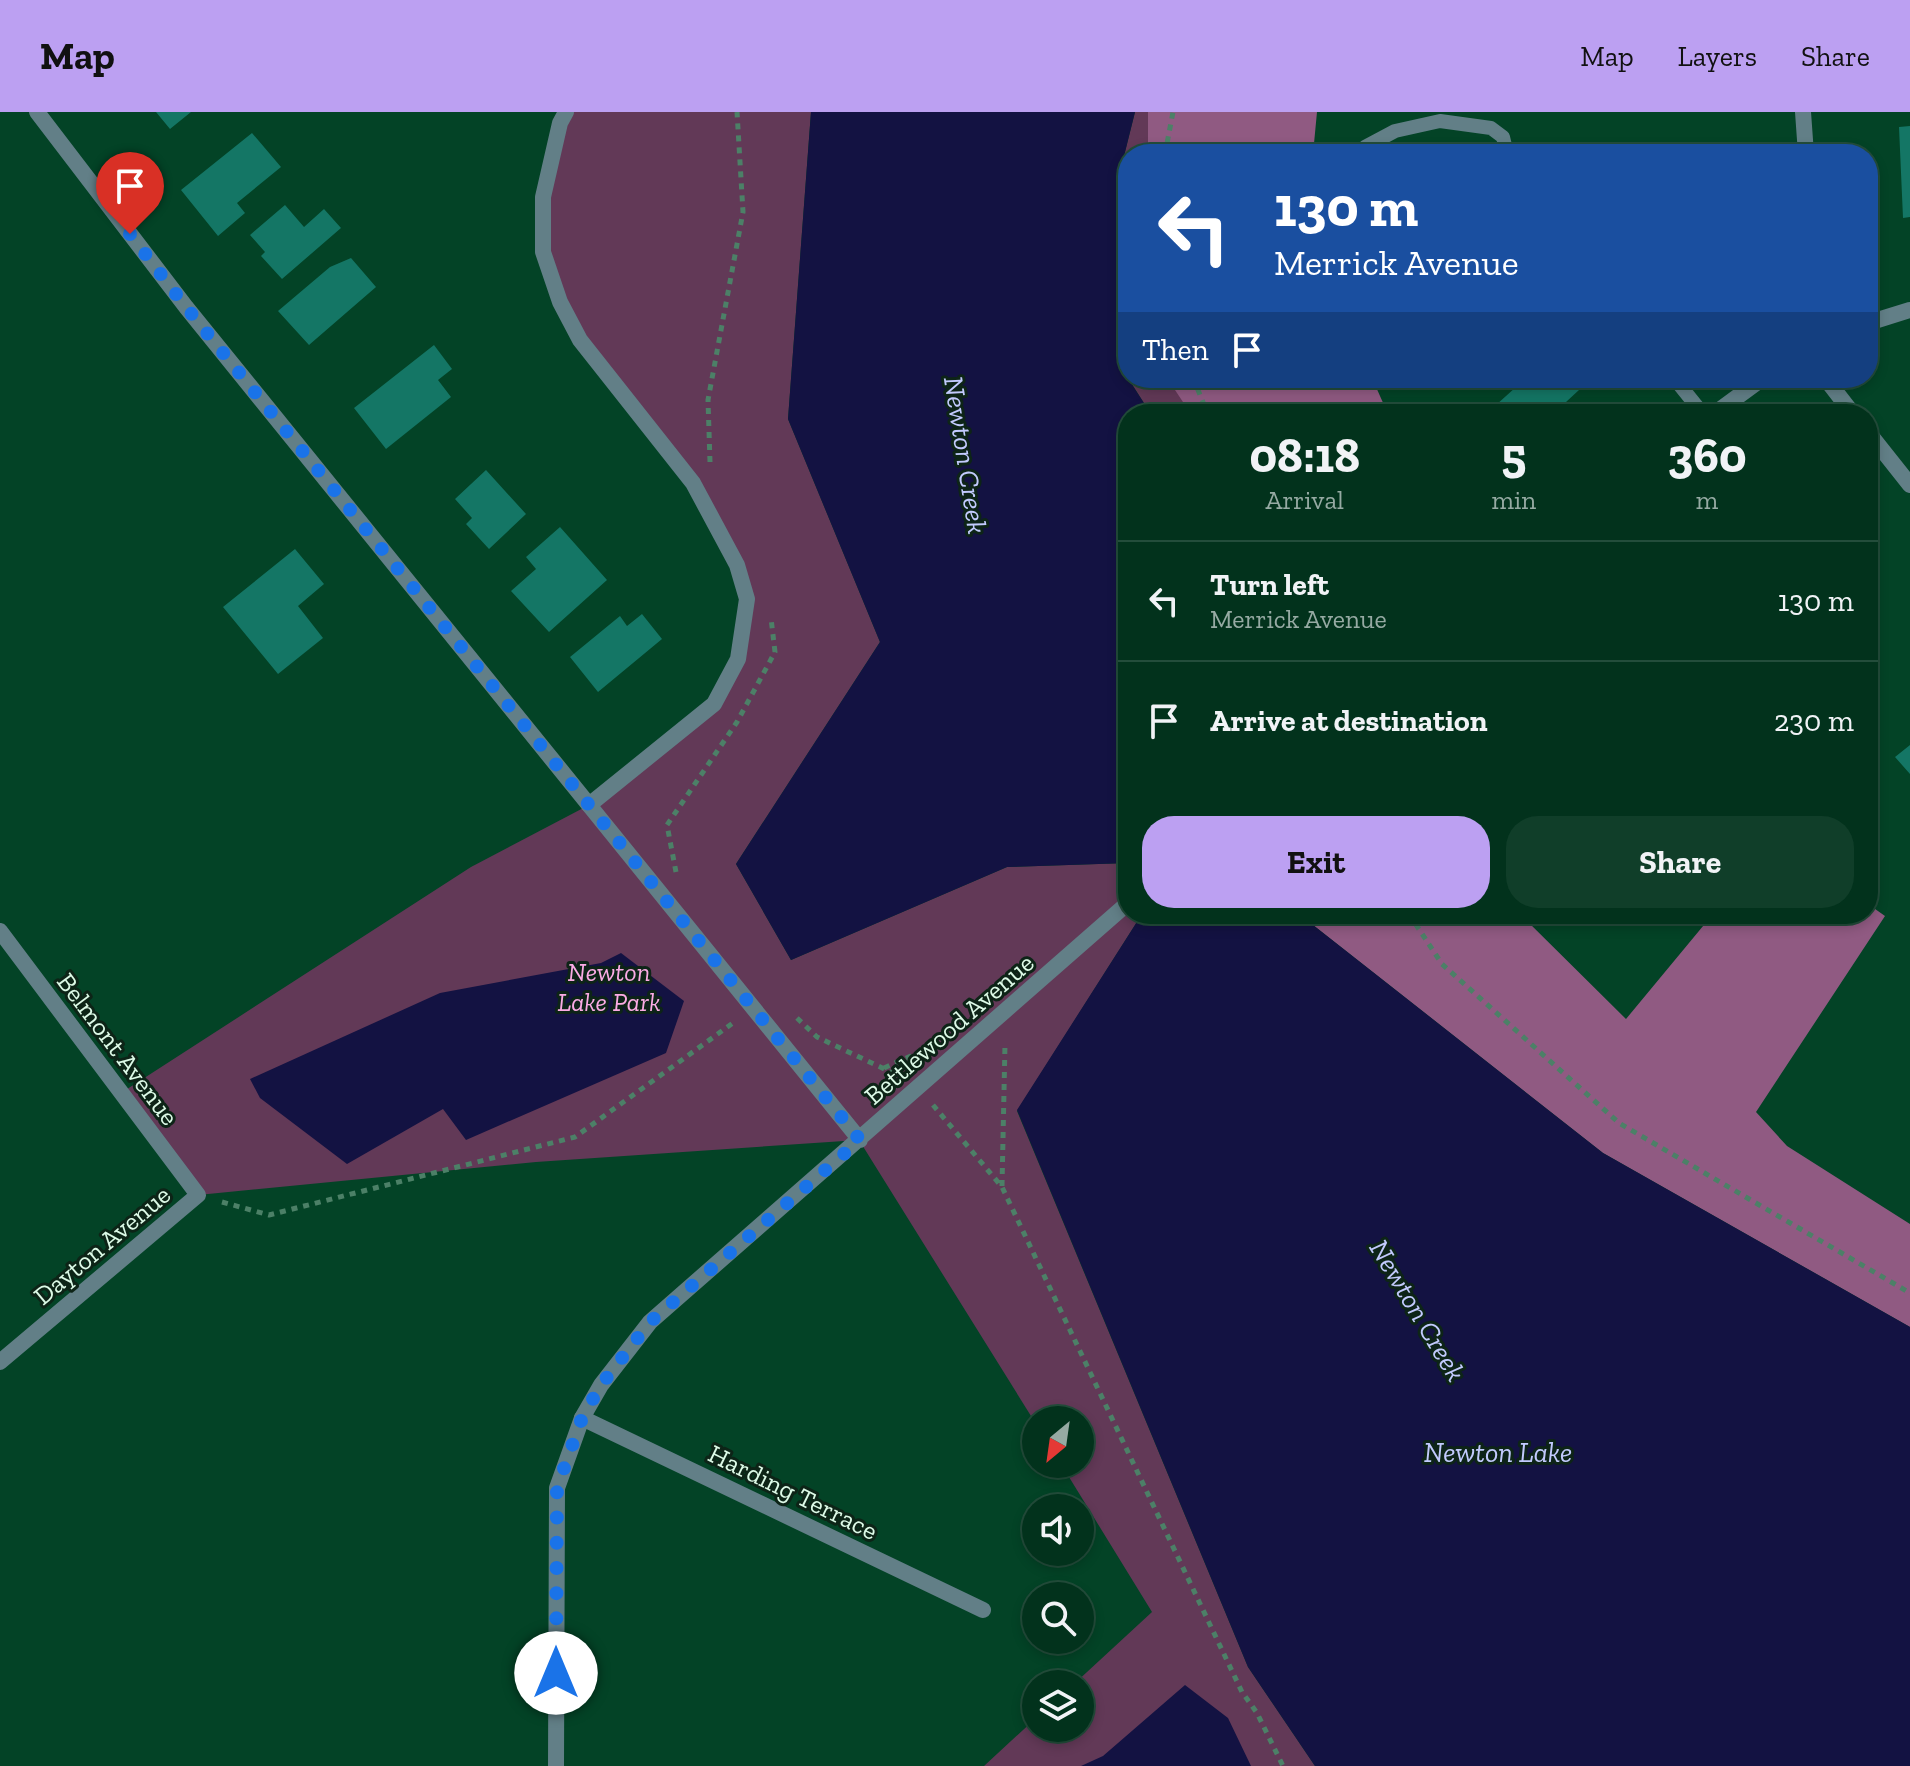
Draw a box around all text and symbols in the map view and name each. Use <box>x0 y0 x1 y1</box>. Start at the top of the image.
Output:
text: Map <box>40 33 115 79</box>
text: Map <box>1580 40 1634 73</box>
text: Layers <box>1678 40 1757 73</box>
text: Share <box>1801 40 1870 73</box>
pin <box>96 152 164 234</box>
icon: arrive <box>108 164 152 208</box>
text: 130 m <box>1274 173 1418 240</box>
icon: left <box>1142 176 1246 280</box>
text: Merrick Avenue <box>1274 241 1519 284</box>
icon: arrive <box>1225 328 1269 372</box>
text: Then <box>1142 332 1209 368</box>
water label: Newton Creek <box>937 374 994 536</box>
text: 08:18 <box>1249 427 1360 484</box>
text: 5 <box>1501 427 1526 484</box>
text: 360 <box>1668 427 1747 484</box>
text: Arrival <box>1266 484 1344 516</box>
text: min <box>1492 484 1536 516</box>
text: m <box>1696 484 1718 516</box>
text: Turn left <box>1210 567 1329 603</box>
icon: left <box>1142 579 1186 623</box>
text: 130 m <box>1778 583 1854 619</box>
text: Merrick Avenue <box>1210 603 1387 635</box>
icon: arrive <box>1142 699 1186 743</box>
text: Arrive at destination <box>1210 703 1487 739</box>
text: 230 m <box>1774 703 1854 739</box>
button: Exit <box>1142 816 1490 908</box>
button: Share <box>1506 816 1854 908</box>
street label: Bettlewood Avenue <box>858 947 1040 1111</box>
park label: Newton Lake Park <box>557 956 661 1018</box>
street label: Belmont Avenue <box>50 966 186 1132</box>
street label: Dayton Avenue <box>27 1178 177 1312</box>
water label: Newton Creek <box>1362 1234 1473 1387</box>
north arrow <box>1022 1406 1094 1478</box>
map controls <box>1022 1406 1094 1742</box>
water label: Newton Lake <box>1424 1436 1572 1469</box>
street label: Harding Terrace <box>703 1437 883 1547</box>
button: sound <box>1022 1494 1094 1566</box>
button: search <box>1022 1582 1094 1654</box>
position arrow <box>514 1631 598 1715</box>
button: layers <box>1022 1670 1094 1742</box>

